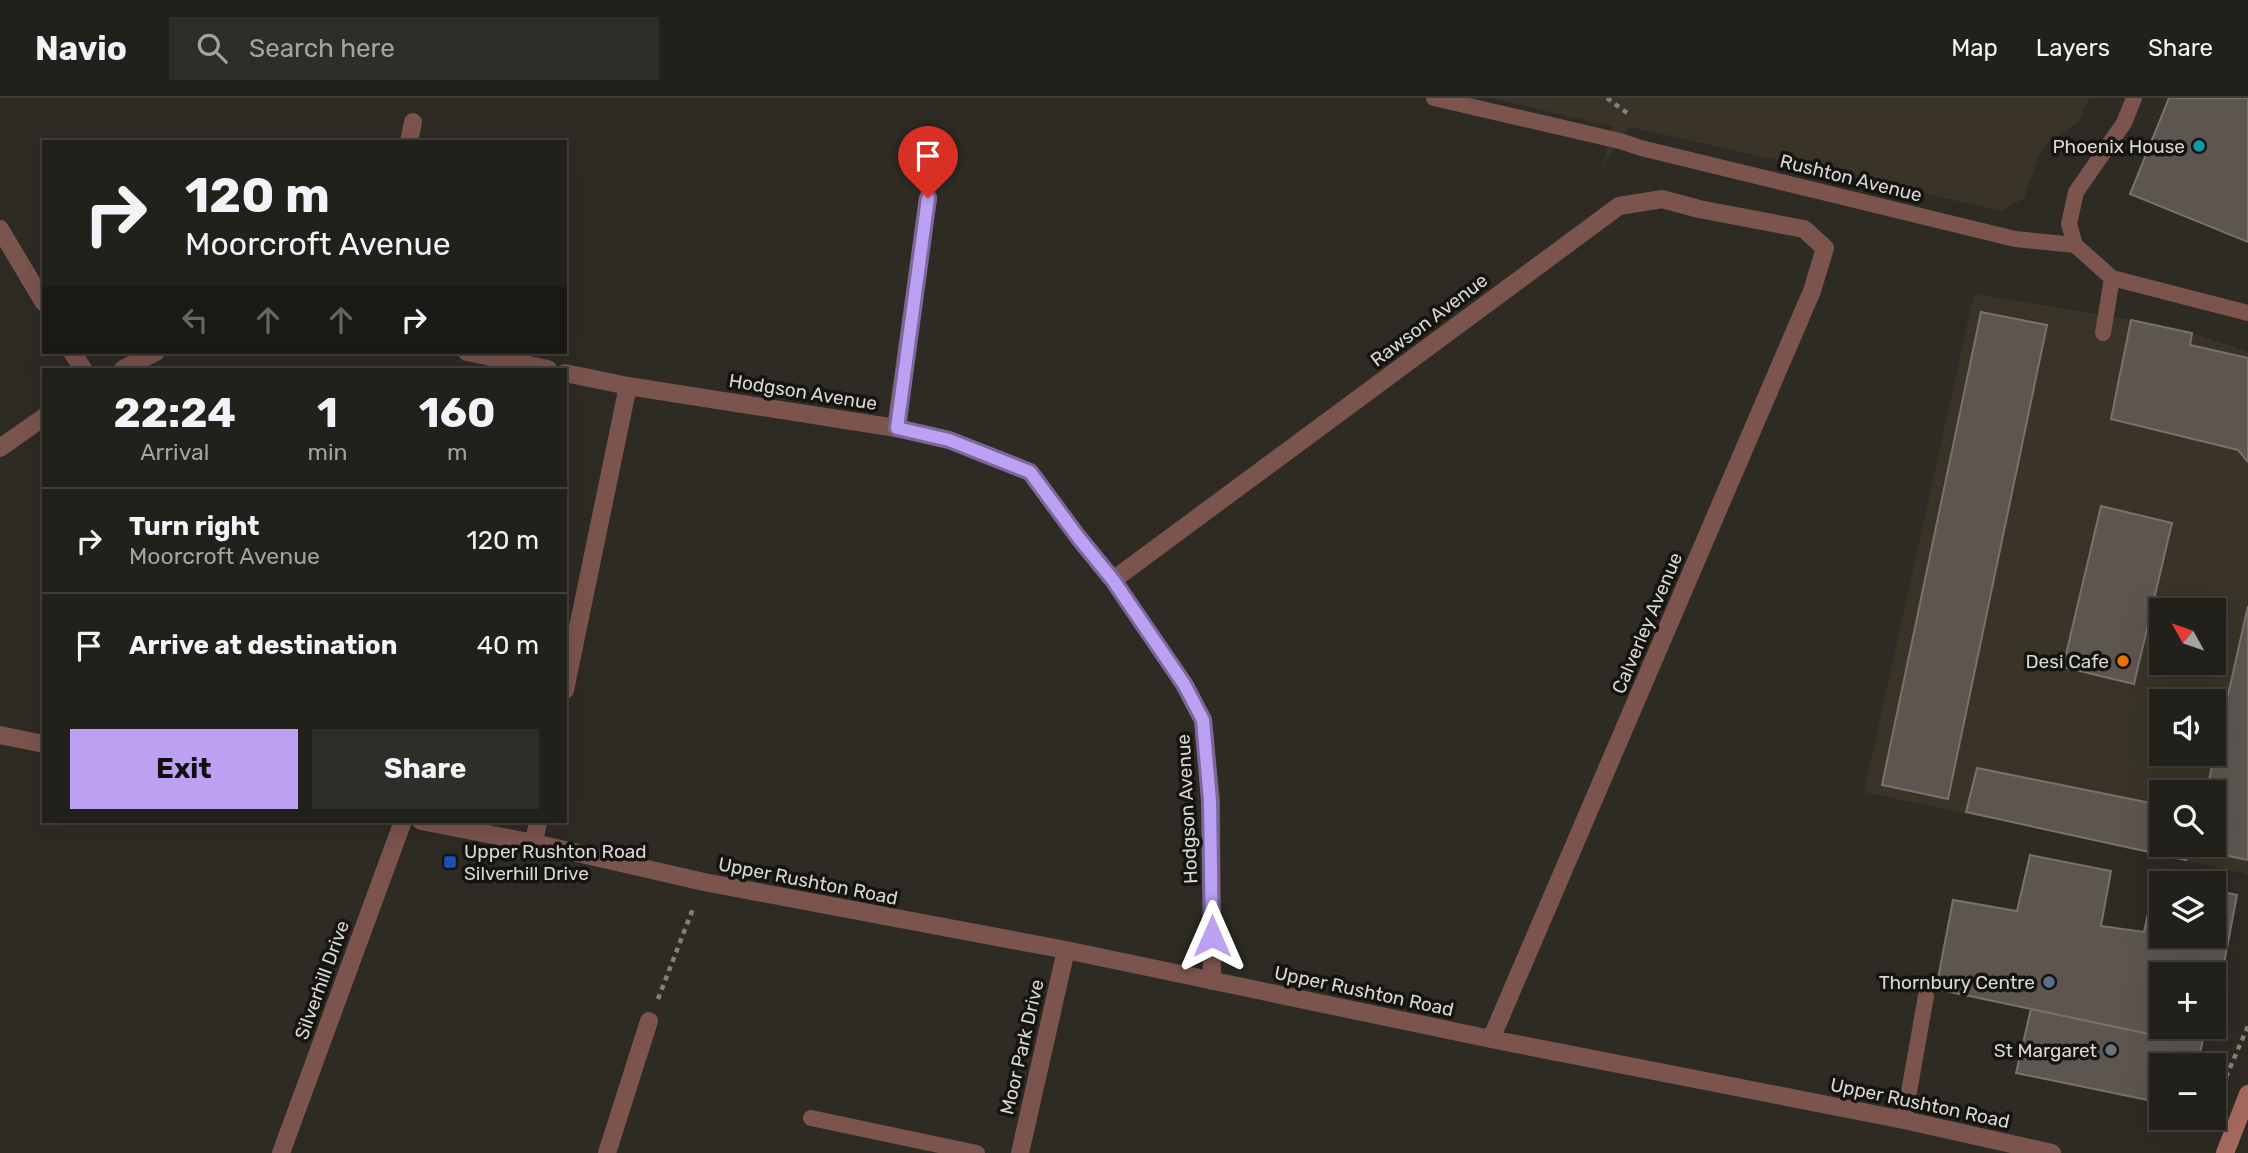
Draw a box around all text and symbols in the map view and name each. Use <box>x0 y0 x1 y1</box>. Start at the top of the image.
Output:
search box <box>169 17 659 80</box>
text: Navio <box>35 29 127 68</box>
icon: search <box>193 29 231 67</box>
text: Search here <box>249 33 395 64</box>
text: Map <box>1951 34 1998 62</box>
text: Layers <box>2036 34 2110 62</box>
text: Share <box>2148 34 2213 62</box>
pin <box>898 126 958 198</box>
place label: Phoenix House <box>2052 135 2185 158</box>
icon: arrive <box>909 137 947 175</box>
marker: Phoenix House <box>2191 138 2207 154</box>
street label: Rushton Avenue <box>1778 149 1924 207</box>
text: 120 m <box>185 166 330 224</box>
icon: right <box>70 168 161 259</box>
text: Moorcroft Avenue <box>185 225 451 263</box>
street label: Rawson Avenue <box>1366 268 1492 372</box>
icon: left <box>176 301 214 339</box>
icon: ahead <box>249 301 287 339</box>
icon: ahead <box>322 301 360 339</box>
icon: right <box>395 301 433 339</box>
street label: Hodgson Avenue <box>727 369 879 415</box>
text: 22:24 <box>113 388 236 438</box>
text: 1 <box>317 388 338 438</box>
text: 160 <box>419 388 496 438</box>
text: Arrival <box>140 438 209 466</box>
text: min <box>307 438 347 466</box>
text: m <box>447 438 467 466</box>
text: Turn right <box>129 511 259 542</box>
icon: right <box>70 522 108 560</box>
text: 120 m <box>467 525 539 556</box>
text: Moorcroft Avenue <box>129 542 320 570</box>
street label: Calverley Avenue <box>1607 549 1687 697</box>
north arrow <box>2149 598 2226 676</box>
map controls <box>2149 598 2226 1130</box>
icon: arrive <box>70 627 108 665</box>
text: Arrive at destination <box>129 630 397 661</box>
text: 40 m <box>477 630 539 661</box>
place label: Desi Cafe <box>2026 650 2109 673</box>
marker: Desi Cafe <box>2115 653 2131 669</box>
button: sound <box>2149 689 2226 766</box>
button: Exit <box>70 729 298 809</box>
button: Share <box>312 729 539 809</box>
street label: Hodgson Avenue <box>1172 734 1202 884</box>
button: search <box>2149 780 2226 857</box>
place label: Upper Rushton Road Silverhill Drive <box>464 840 647 885</box>
street label: Upper Rushton Road <box>716 852 900 910</box>
marker: Upper Rushton Road Silverhill Drive <box>442 854 458 870</box>
button: layers <box>2149 871 2226 948</box>
position arrow <box>1175 899 1249 973</box>
street label: Silverhill Drive <box>290 917 354 1043</box>
street label: Upper Rushton Road <box>1272 961 1456 1021</box>
button: + <box>2149 962 2226 1039</box>
place label: Thornbury Centre <box>1879 971 2035 994</box>
marker: Thornbury Centre <box>2041 974 2057 990</box>
street label: Moor Park Drive <box>995 977 1049 1117</box>
place label: St Margaret <box>1994 1039 2098 1062</box>
marker: St Margaret <box>2103 1042 2119 1058</box>
button: − <box>2149 1053 2226 1130</box>
street label: Upper Rushton Road <box>1828 1073 2012 1133</box>

